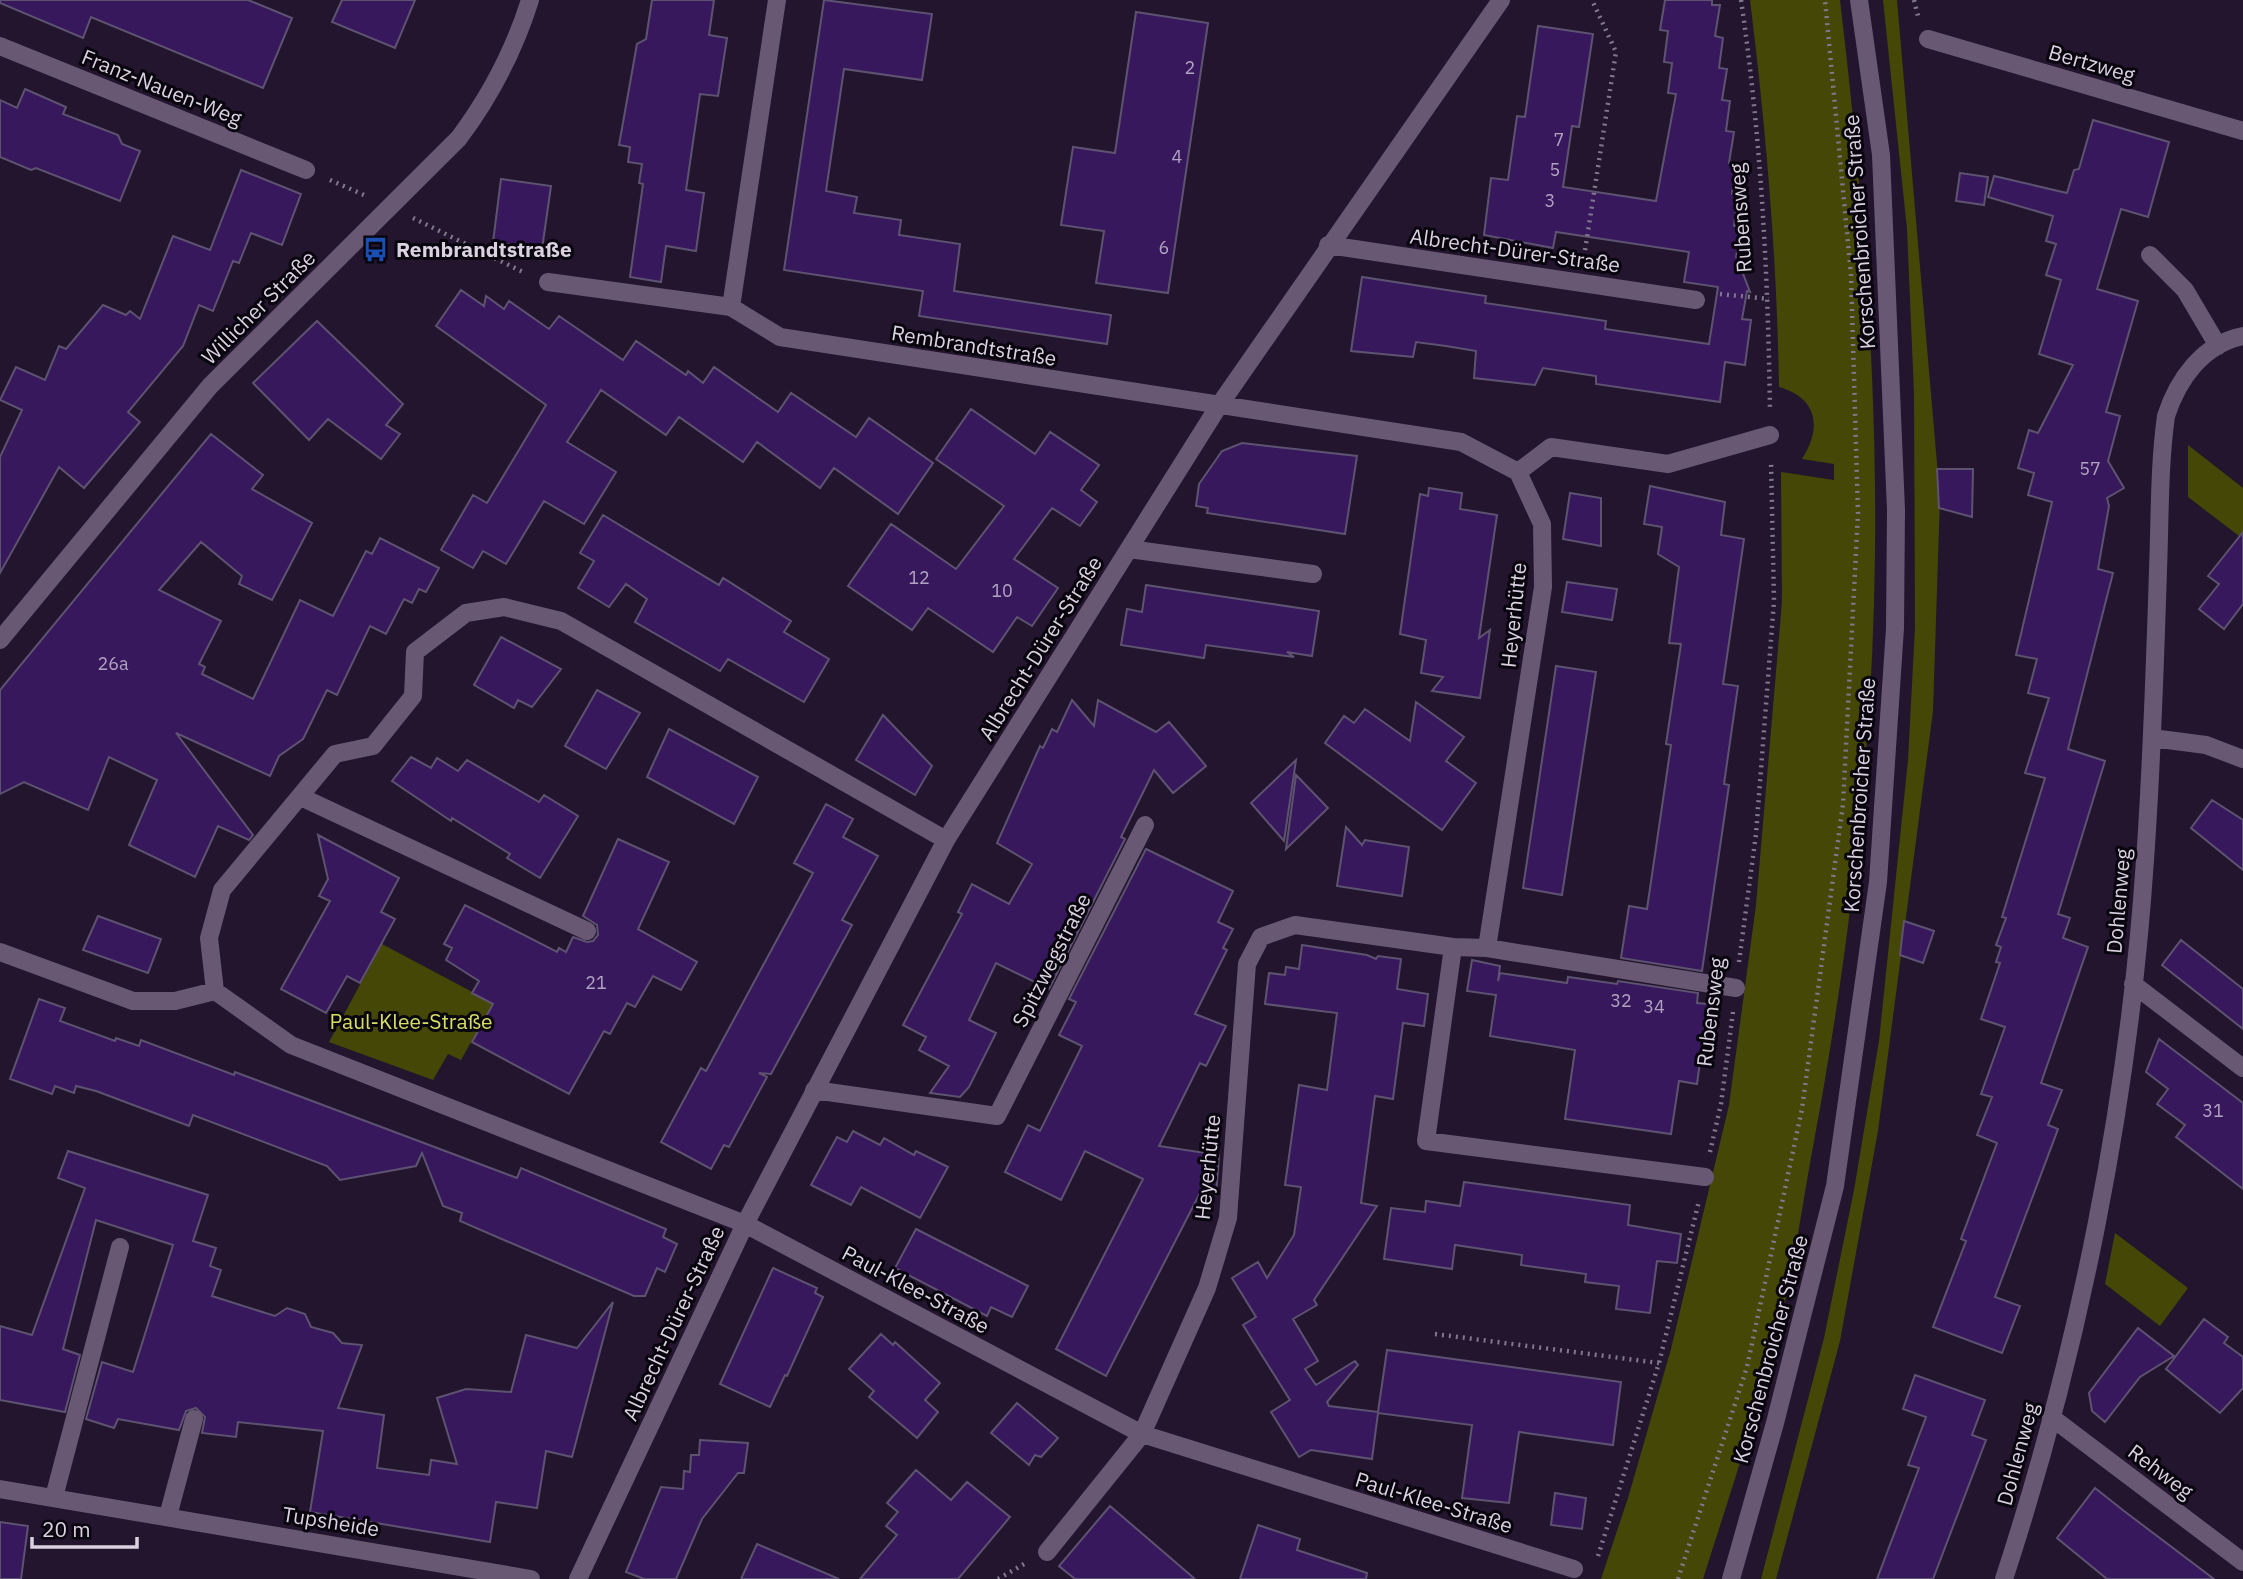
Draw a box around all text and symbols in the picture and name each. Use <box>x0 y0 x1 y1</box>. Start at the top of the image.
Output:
street label: Bertzweg <box>2045 37 2139 89</box>
street label: Franz-Nauen-Weg <box>78 42 246 132</box>
house number: 2 <box>1185 56 1195 79</box>
street label: Korschenbroicher Straße <box>1837 114 1881 350</box>
house number: 7 <box>1554 128 1564 151</box>
house number: 4 <box>1172 145 1183 168</box>
house number: 5 <box>1550 158 1560 181</box>
street label: Rubensweg <box>1722 162 1758 274</box>
house number: 3 <box>1545 189 1555 212</box>
street label: Albrecht-Dürer-Straße <box>1408 221 1622 279</box>
bus stop icon: Rembrandtstraße <box>362 235 390 263</box>
place label: Rembrandtstraße <box>396 235 572 263</box>
house number: 6 <box>1159 236 1169 259</box>
street label: Willicher Straße <box>195 244 321 370</box>
street label: Rembrandtstraße <box>889 318 1059 372</box>
house number: 57 <box>2079 457 2101 480</box>
street label: Albrecht-Dürer-Straße <box>972 551 1108 745</box>
street label: Heyerhütte <box>1494 561 1532 669</box>
house number: 12 <box>908 566 930 589</box>
house number: 10 <box>991 579 1013 602</box>
house number: 26a <box>97 652 129 675</box>
street label: Korschenbroicher Straße <box>1837 677 1881 913</box>
street label: Dohlenweg <box>2099 847 2137 955</box>
street label: Spitzwegstraße <box>1005 888 1097 1032</box>
street label: Rubensweg <box>1689 956 1731 1068</box>
house number: 21 <box>585 971 607 994</box>
house number: 32 <box>1610 989 1632 1012</box>
house number: 34 <box>1643 995 1665 1018</box>
park label: Paul-Klee-Straße <box>329 1007 493 1035</box>
house number: 31 <box>2202 1099 2224 1122</box>
street label: Heyerhütte <box>1188 1113 1226 1221</box>
street label: Albrecht-Dürer-Straße <box>615 1221 731 1425</box>
street label: Korschenbroicher Straße <box>1726 1232 1814 1466</box>
street label: Paul-Klee-Straße <box>837 1238 995 1340</box>
street label: Dohlenweg <box>1990 1399 2044 1509</box>
street label: Rehweg <box>2123 1437 2199 1505</box>
street label: Paul-Klee-Straße <box>1352 1465 1516 1539</box>
street label: Tupsheide <box>281 1500 381 1542</box>
scale bar <box>32 1506 136 1550</box>
text: 20 m <box>42 1515 91 1543</box>

